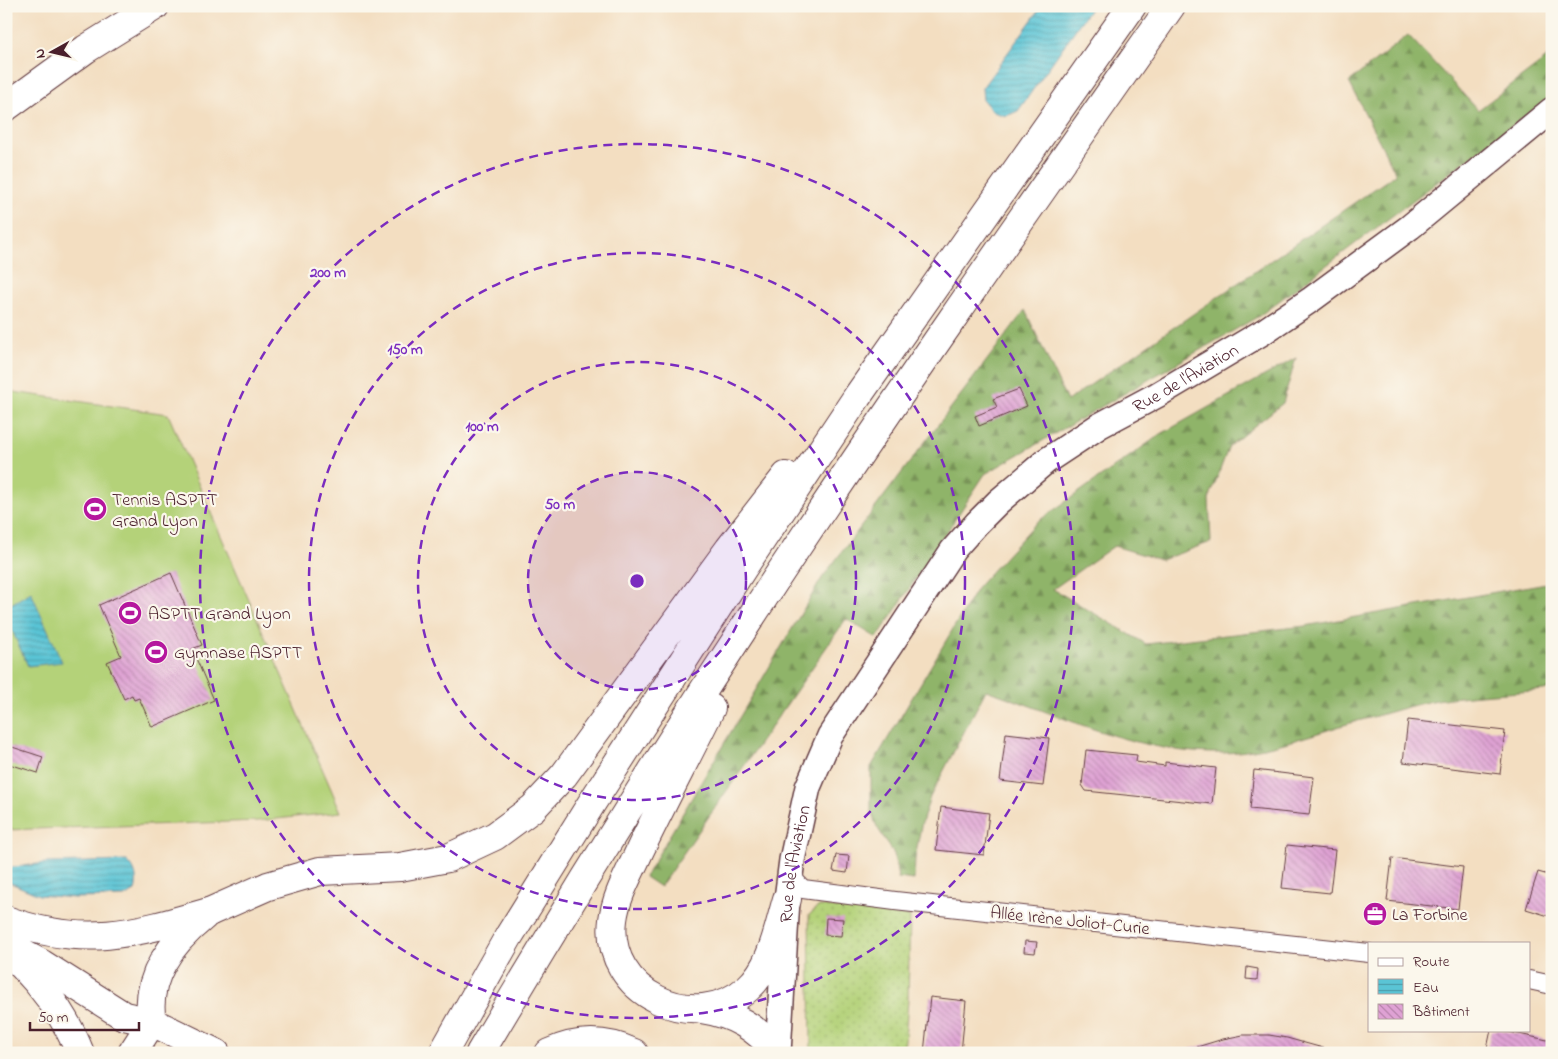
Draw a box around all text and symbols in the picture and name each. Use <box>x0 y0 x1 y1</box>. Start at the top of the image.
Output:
north arrow <box>28 28 78 78</box>
text: N <box>30 47 52 60</box>
text: 200 m <box>309 262 346 284</box>
street label: Rue de l'Aviation <box>1128 338 1244 421</box>
text: 150 m <box>387 339 423 361</box>
text: 100 m <box>465 416 499 438</box>
place label: Tennis ASPTT Grand Lyon <box>112 488 218 535</box>
text: 50 m <box>545 494 576 516</box>
sports icon: Tennis ASPTT Grand Lyon <box>82 496 108 522</box>
centre of rings <box>628 572 646 590</box>
sports icon: ASPTT Grand Lyon <box>117 600 143 626</box>
place label: ASPTT Grand Lyon <box>148 602 291 628</box>
sports icon: Gymnase ASPTT <box>143 639 169 665</box>
place label: Gymnase ASPTT <box>174 641 302 667</box>
street label: Rue de l'Aviation <box>775 803 819 924</box>
street label: Allée Irène Joliot-Curie <box>989 901 1152 943</box>
office icon: La Forbine <box>1362 901 1388 927</box>
place label: La Forbine <box>1392 903 1468 929</box>
legend <box>1368 942 1530 1032</box>
text: Route <box>1413 951 1450 973</box>
text: Eau <box>1413 977 1439 999</box>
scale bar <box>30 999 139 1031</box>
text: Bâtiment <box>1412 1001 1470 1023</box>
text: 50 m <box>38 1007 69 1029</box>

